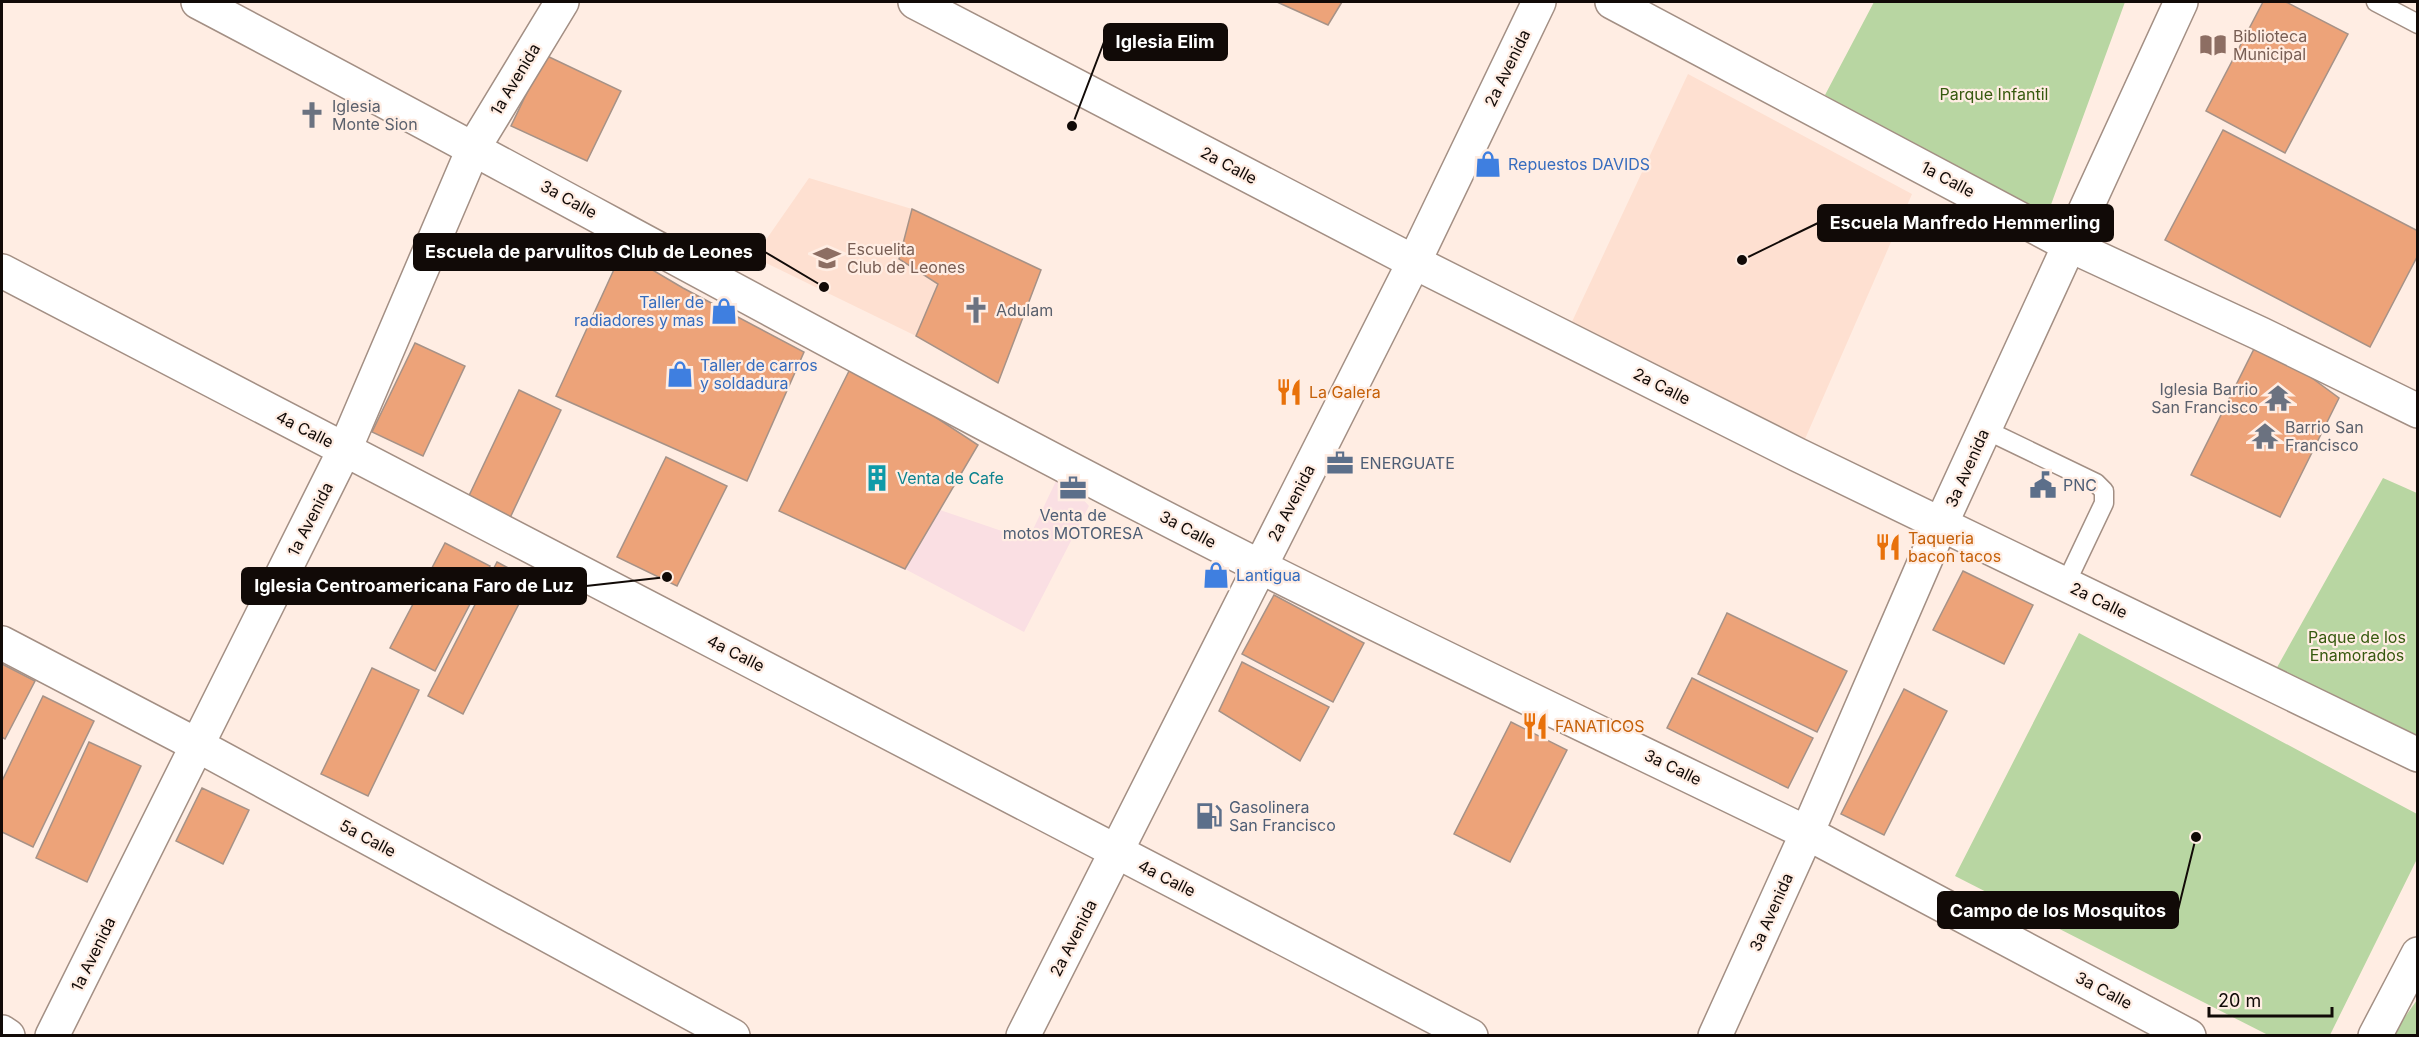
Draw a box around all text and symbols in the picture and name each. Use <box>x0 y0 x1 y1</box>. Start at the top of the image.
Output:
callout: Iglesia Elim <box>1104 24 1227 60</box>
street label: 2a Avenida <box>1480 26 1534 110</box>
place label: Biblioteca Municipal <box>2233 26 2307 64</box>
library icon: Biblioteca Municipal <box>2198 30 2228 60</box>
text: Iglesia Elim <box>1116 31 1214 52</box>
street label: 1a Avenida <box>486 40 544 118</box>
park label: Parque Infantil <box>1940 84 2048 104</box>
place label: Iglesia Monte Sion <box>332 96 418 134</box>
church icon: Iglesia Monte Sion <box>297 100 327 130</box>
street label: 2a Calle <box>1197 142 1261 188</box>
shop icon: Repuestos DAVIDS <box>1473 149 1503 179</box>
place label: Repuestos DAVIDS <box>1508 154 1650 174</box>
street label: 1a Calle <box>1918 157 1978 201</box>
street label: 3a Calle <box>537 175 601 223</box>
callout: Escuela Manfredo Hemmerling <box>1818 205 2113 241</box>
text: Escuela Manfredo Hemmerling <box>1830 212 2100 233</box>
callout: Escuela de parvulitos Club de Leones <box>414 234 765 270</box>
place label: Escuelita Club de Leones <box>847 239 965 277</box>
text: Escuela de parvulitos Club de Leones <box>425 241 753 262</box>
school or university icon: Escuelita Club de Leones <box>812 243 842 273</box>
place label: Taller de radiadores y mas <box>574 292 704 330</box>
church icon: Adulam <box>961 295 991 325</box>
shop icon: Taller de radiadores y mas <box>709 296 739 326</box>
place label: Adulam <box>996 300 1053 320</box>
place label: Taller de carros y soldadura <box>700 355 818 393</box>
shop icon: Taller de carros y soldadura <box>665 359 695 389</box>
street label: 2a Calle <box>1630 363 1694 409</box>
restaurant icon: La Galera <box>1274 377 1304 407</box>
place label: Iglesia Barrio San Francisco <box>2151 379 2258 417</box>
place label: La Galera <box>1309 382 1381 402</box>
temple icon: Iglesia Barrio San Francisco <box>2263 383 2293 413</box>
street label: 4a Calle <box>273 406 337 452</box>
place label: Barrio San Francisco <box>2285 417 2364 455</box>
temple icon: Barrio San Francisco <box>2250 421 2280 451</box>
street label: 3a Avenida <box>1941 426 1993 510</box>
office icon: ENERGUATE <box>1325 448 1355 478</box>
place label: ENERGUATE <box>1360 453 1455 473</box>
street label: 2a Avenida <box>1263 461 1319 545</box>
building icon: Venta de Cafe <box>862 463 892 493</box>
place label: Venta de Cafe <box>897 468 1004 488</box>
public building icon: PNC <box>2028 470 2058 500</box>
office icon: Venta de motos MOTORESA <box>1058 473 1088 503</box>
place label: PNC <box>2063 475 2097 495</box>
street label: 1a Avenida <box>283 479 337 559</box>
place label: Venta de motos MOTORESA <box>1003 505 1143 543</box>
street label: 3a Calle <box>1156 506 1220 552</box>
place label: Taqueria bacon tacos <box>1908 528 2001 566</box>
restaurant icon: Taqueria bacon tacos <box>1873 532 1903 562</box>
shop icon: Lantigua <box>1201 560 1231 590</box>
place label: Lantigua <box>1236 565 1301 585</box>
callout: Iglesia Centroamericana Faro de Luz <box>242 568 586 604</box>
text: Iglesia Centroamericana Faro de Luz <box>254 575 574 596</box>
street label: 2a Calle <box>2067 578 2131 622</box>
park label: Paque de los Enamorados <box>2308 627 2406 665</box>
street label: 4a Calle <box>704 630 768 676</box>
restaurant icon: FANATICOS <box>1520 711 1550 741</box>
place label: FANATICOS <box>1555 716 1645 736</box>
street label: 3a Calle <box>1641 745 1705 789</box>
place label: Gasolinera San Francisco <box>1229 797 1336 835</box>
fuel station icon: Gasolinera San Francisco <box>1194 801 1224 831</box>
street label: 5a Calle <box>336 815 400 861</box>
street label: 4a Calle <box>1135 855 1199 901</box>
street label: 3a Avenida <box>1745 870 1797 954</box>
callout: Campo de los Mosquitos <box>1938 892 2178 928</box>
street label: 2a Avenida <box>1045 896 1101 980</box>
text: Campo de los Mosquitos <box>1950 900 2166 921</box>
street label: 1a Avenida <box>66 914 120 994</box>
street label: 3a Calle <box>2072 967 2136 1013</box>
scale bar <box>2209 980 2332 1018</box>
text: 20 m <box>2218 990 2261 1011</box>

